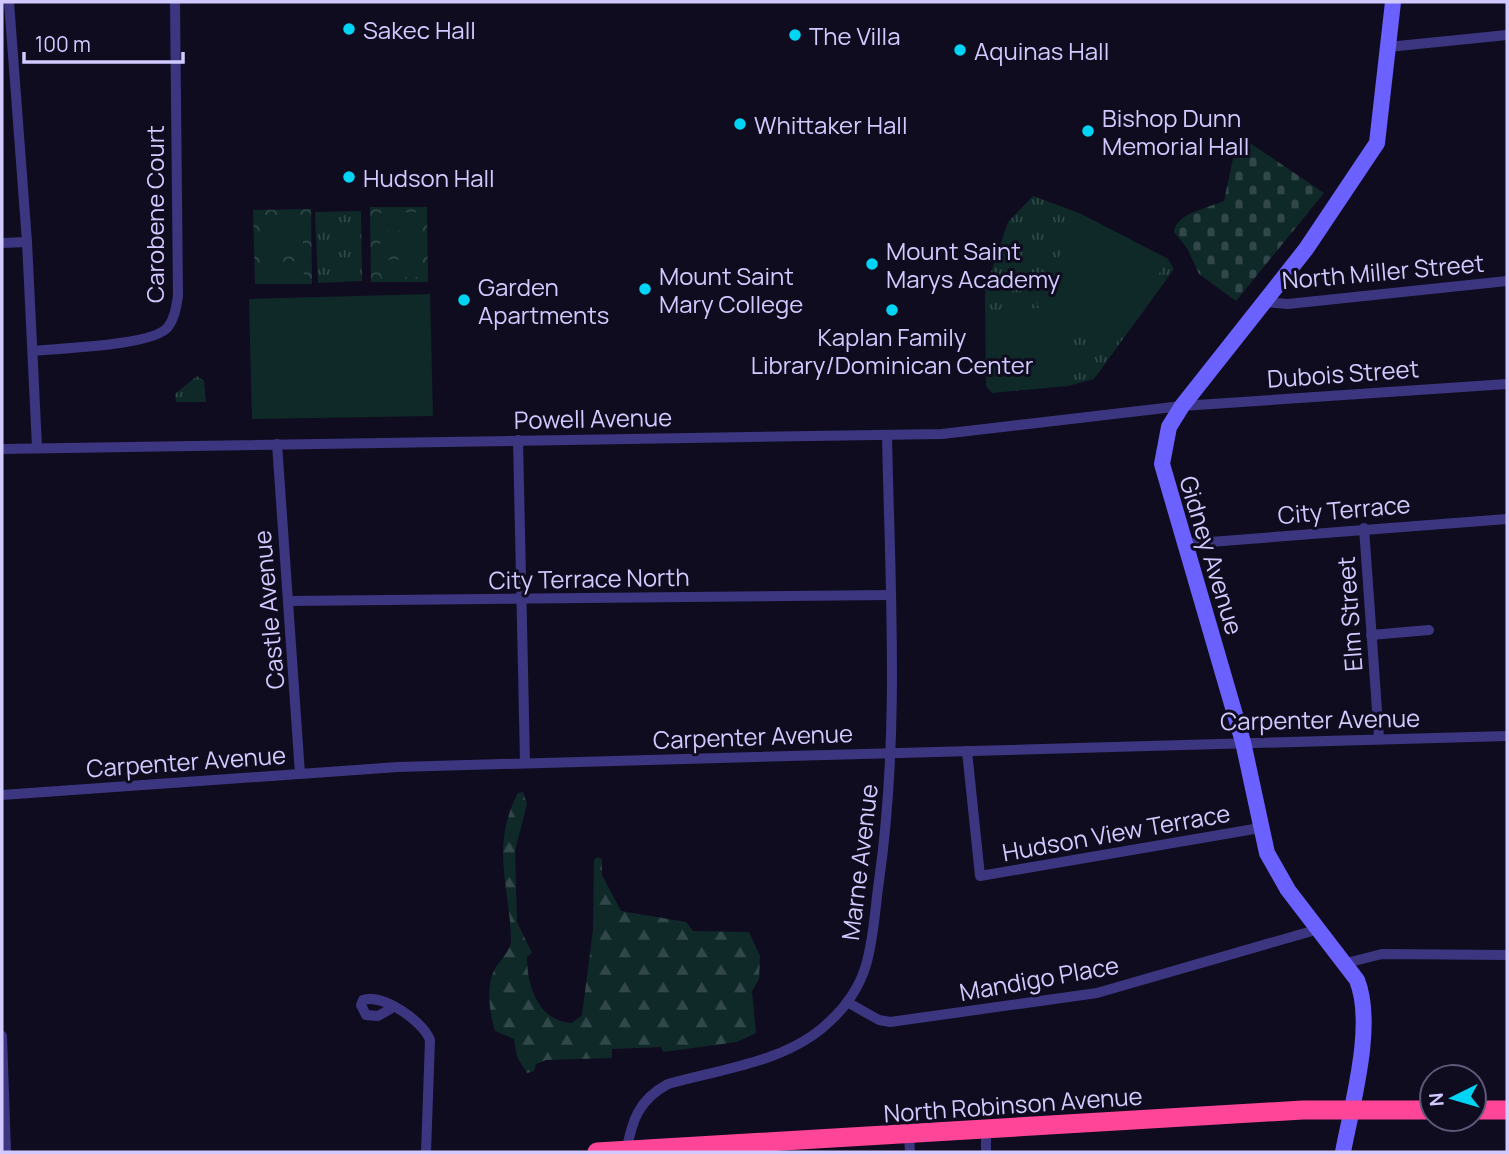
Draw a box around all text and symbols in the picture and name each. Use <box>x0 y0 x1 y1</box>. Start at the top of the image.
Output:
place label: Sakec Hall <box>363 13 476 46</box>
place label: The Villa <box>809 19 901 52</box>
scale bar <box>24 21 184 65</box>
marker: Sakec Hall <box>341 21 357 37</box>
marker: The Villa <box>787 27 803 43</box>
text: 100 m <box>35 30 91 58</box>
place label: Aquinas Hall <box>974 34 1109 67</box>
marker: Aquinas Hall <box>952 42 968 58</box>
place label: Bishop Dunn Memorial Hall <box>1102 101 1249 162</box>
place label: Whittaker Hall <box>754 108 908 141</box>
marker: Whittaker Hall <box>732 116 748 132</box>
marker: Bishop Dunn Memorial Hall <box>1080 123 1096 139</box>
street label: Carobene Court <box>138 125 171 303</box>
place label: Hudson Hall <box>363 161 495 194</box>
marker: Hudson Hall <box>341 169 357 185</box>
place label: Mount Saint Marys Academy <box>886 234 1061 295</box>
street label: North Miller Street <box>1280 246 1486 296</box>
marker: Mount Saint Marys Academy <box>864 256 880 272</box>
place label: Mount Saint Mary College <box>659 259 803 320</box>
place label: Garden Apartments <box>478 270 609 331</box>
marker: Mount Saint Mary College <box>637 281 653 297</box>
marker: Garden Apartments <box>456 292 472 308</box>
marker: Kaplan Family Library/Dominican Center <box>884 302 900 318</box>
place label: Kaplan Family Library/Dominican Center <box>751 320 1034 381</box>
street label: Dubois Street <box>1266 351 1420 395</box>
street label: Powell Avenue <box>514 400 672 436</box>
street label: Gidney Avenue <box>1172 472 1252 638</box>
street label: City Terrace <box>1276 487 1412 531</box>
street label: Castle Avenue <box>245 529 291 691</box>
street label: Elm Street <box>1329 556 1369 672</box>
street label: City Terrace North <box>488 560 690 596</box>
street label: Carpenter Avenue <box>1220 701 1420 737</box>
street label: Carpenter Avenue <box>652 716 854 756</box>
street label: Carpenter Avenue <box>85 738 287 784</box>
street label: Marne Avenue <box>833 782 885 942</box>
street label: Hudson View Terrace <box>1000 796 1232 868</box>
street label: Mandigo Place <box>957 948 1121 1008</box>
north arrow <box>1418 1063 1488 1133</box>
street label: North Robinson Avenue <box>882 1078 1144 1130</box>
text: N <box>1423 1092 1450 1107</box>

